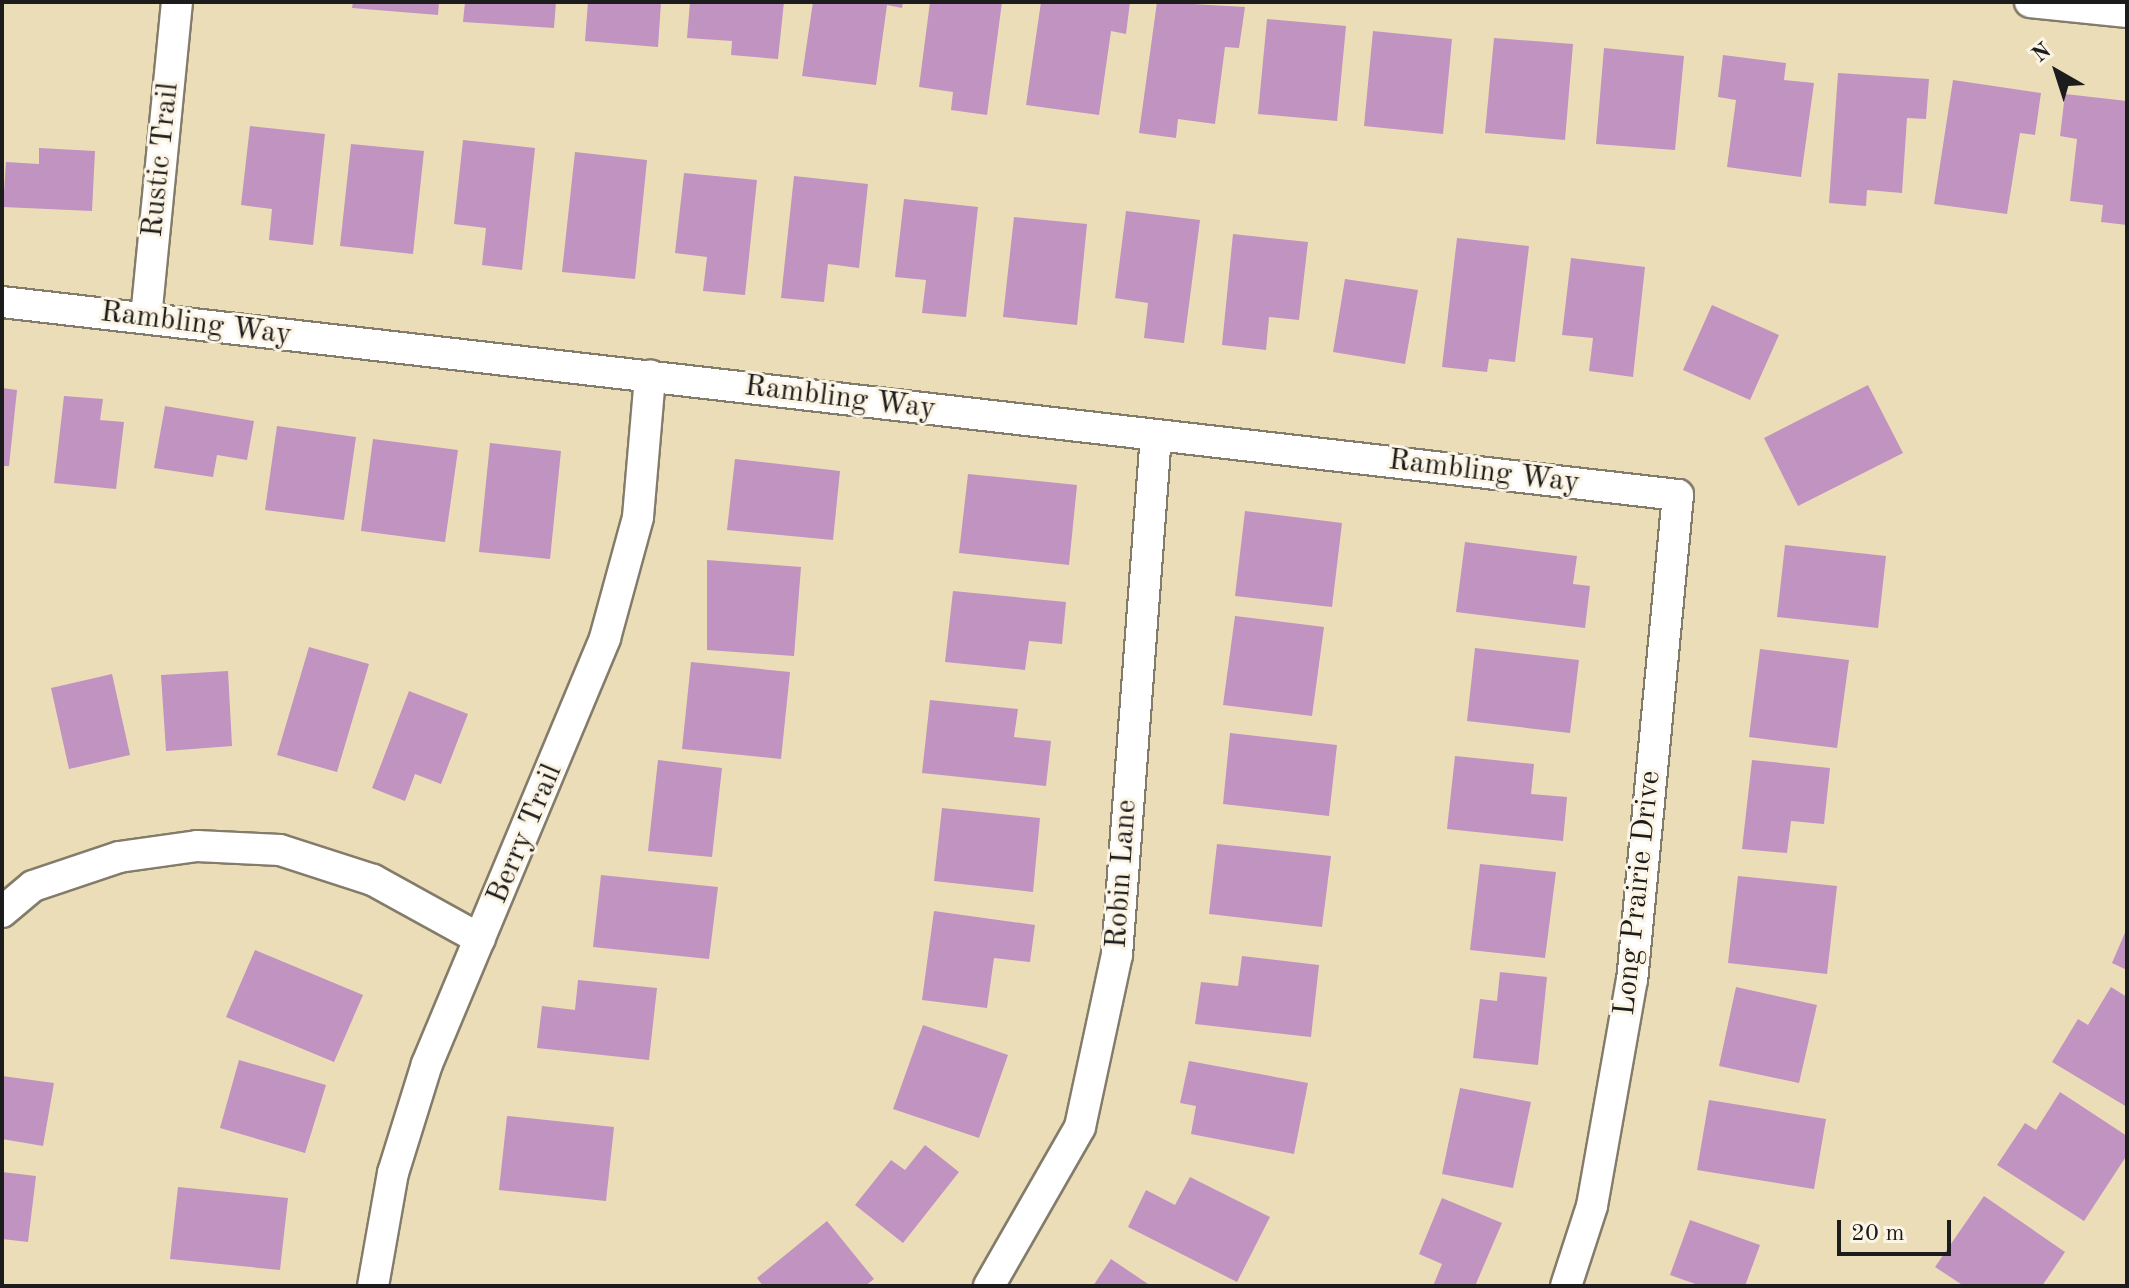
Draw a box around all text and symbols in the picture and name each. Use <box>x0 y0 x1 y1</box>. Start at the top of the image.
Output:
north arrow <box>2017 32 2097 112</box>
text: N <box>2028 40 2055 67</box>
street label: Rustic Trail <box>135 81 187 239</box>
street label: Rambling Way <box>98 294 294 354</box>
street label: Rambling Way <box>742 368 938 428</box>
street label: Rambling Way <box>1386 442 1582 502</box>
street label: Berry Trail <box>479 759 571 909</box>
street label: Long Prairie Drive <box>1607 769 1669 1017</box>
street label: Robin Lane <box>1099 798 1145 950</box>
scale bar <box>1841 1204 1955 1254</box>
text: 20 m <box>1851 1222 1905 1246</box>

